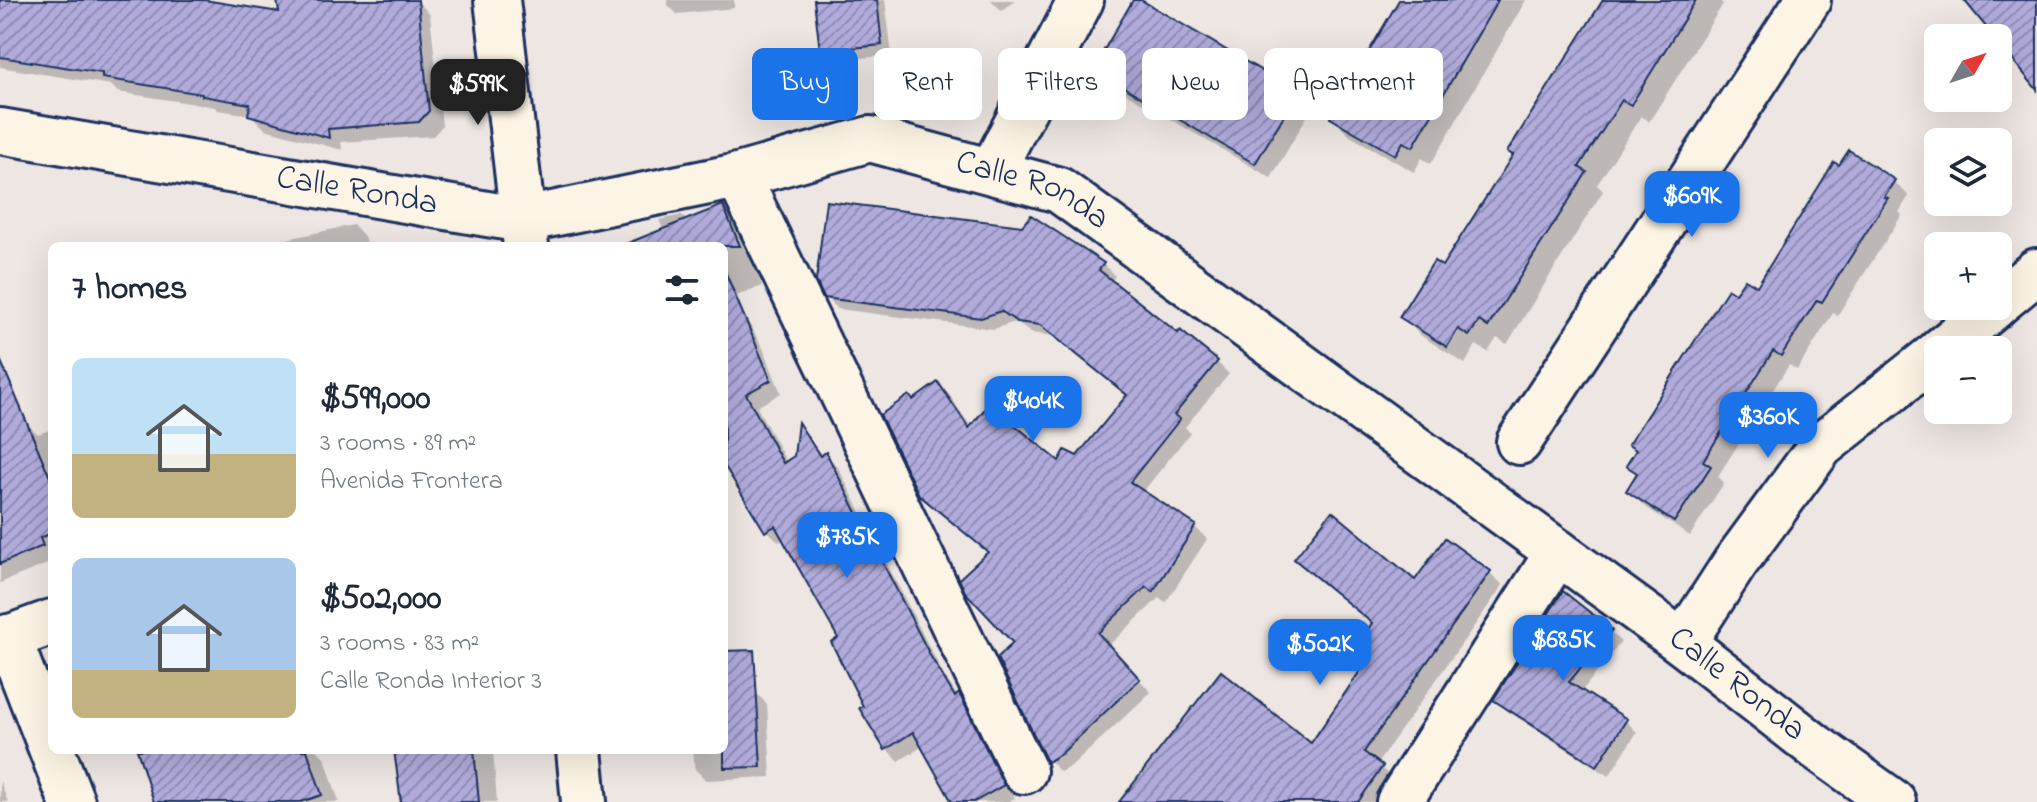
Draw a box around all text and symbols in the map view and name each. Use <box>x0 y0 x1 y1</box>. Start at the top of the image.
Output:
north arrow <box>1924 24 2012 112</box>
map controls <box>1924 24 2012 424</box>
chip: Buy <box>752 48 858 120</box>
chip: Rent <box>874 48 982 120</box>
chip: Filters <box>998 48 1126 120</box>
chip: New <box>1142 48 1248 120</box>
chip: Apartment <box>1264 48 1443 120</box>
pin: $599K <box>422 59 534 127</box>
text: $599K <box>449 66 507 104</box>
button: layers <box>1924 128 2012 216</box>
street label: Calle Ronda <box>950 138 1120 244</box>
street label: Calle Ronda <box>272 153 441 230</box>
pin: $609K <box>1636 171 1748 239</box>
text: $609K <box>1663 178 1721 216</box>
button: + <box>1924 232 2012 320</box>
text: 7 homes <box>72 265 187 315</box>
icon: filters <box>660 268 704 312</box>
button: − <box>1924 336 2012 424</box>
text: $599,000 <box>320 375 430 425</box>
pin: $404K <box>977 376 1089 444</box>
text: $404K <box>1003 383 1064 421</box>
icon: home <box>136 390 232 486</box>
pin: $360K <box>1712 392 1824 460</box>
text: $360K <box>1737 399 1799 437</box>
text: 3 rooms · 89 m² <box>320 425 476 463</box>
text: Avenida Frontera <box>320 463 503 501</box>
pin: $785K <box>791 512 903 580</box>
text: $785K <box>815 519 879 557</box>
text: $502,000 <box>320 575 442 625</box>
icon: home <box>136 590 232 686</box>
pin: $685K <box>1507 615 1619 683</box>
street label: Calle Ronda <box>1657 615 1816 755</box>
pin: $502K <box>1264 619 1376 687</box>
text: $685K <box>1531 622 1595 660</box>
text: 3 rooms · 83 m² <box>320 625 479 663</box>
text: $502K <box>1286 626 1354 664</box>
text: Calle Ronda Interior 3 <box>320 663 542 701</box>

